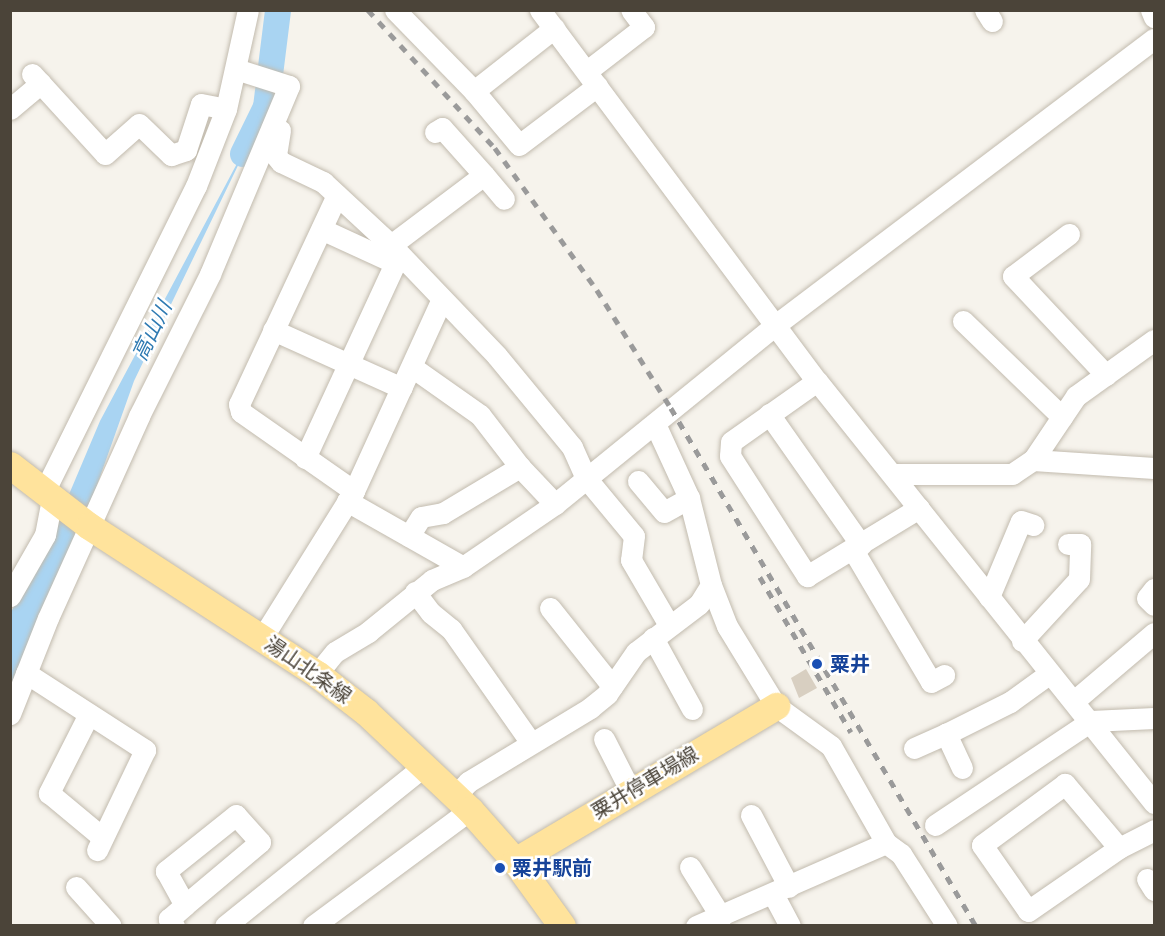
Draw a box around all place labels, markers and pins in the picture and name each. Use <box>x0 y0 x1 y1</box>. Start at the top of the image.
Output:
place label: 粟井 <box>830 652 870 676</box>
marker: 粟井 <box>808 655 826 673</box>
place label: 粟井駅前 <box>512 856 592 880</box>
marker: 粟井駅前 <box>493 861 507 875</box>

